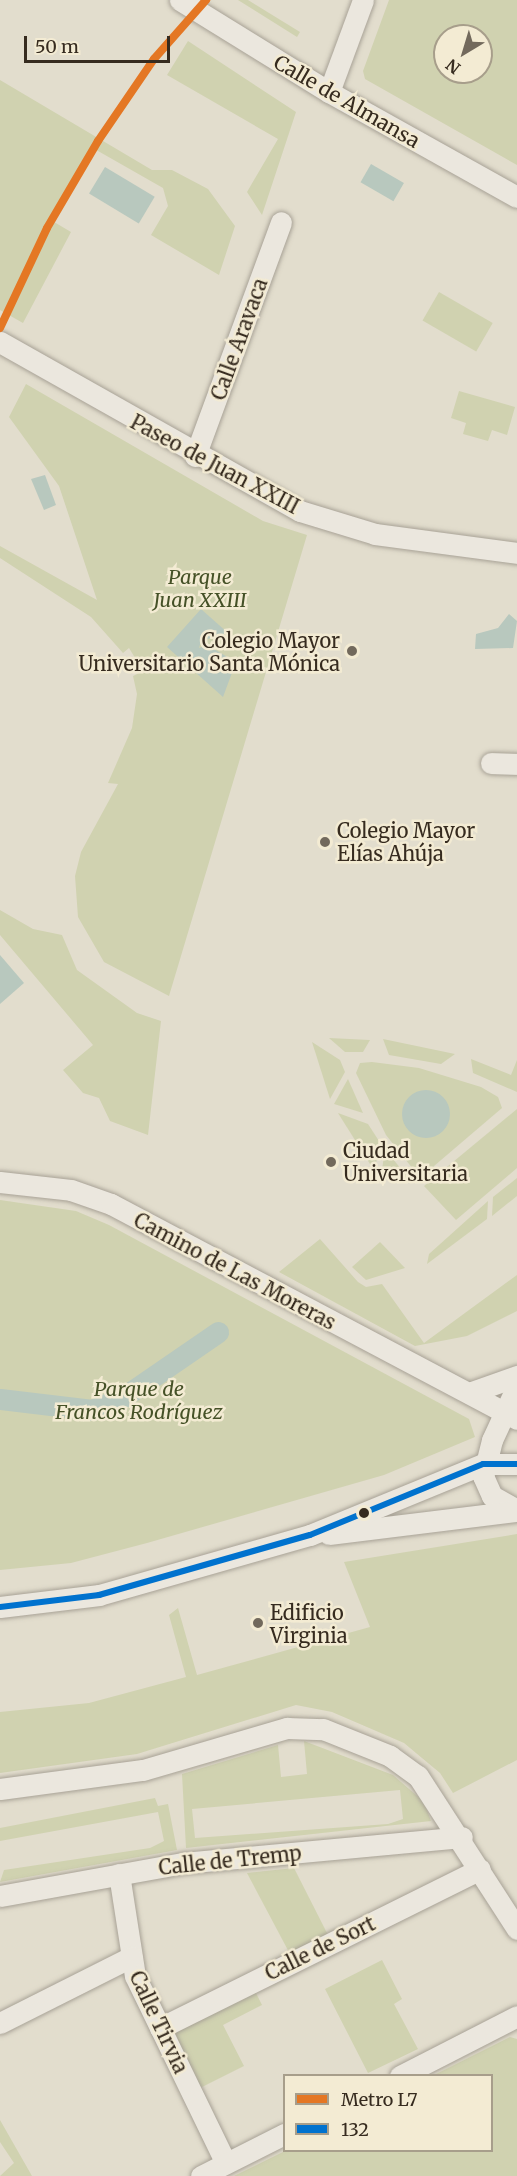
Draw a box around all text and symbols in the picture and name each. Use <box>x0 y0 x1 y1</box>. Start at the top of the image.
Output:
scale bar <box>27 24 172 62</box>
north arrow <box>433 24 493 84</box>
text: 50 m <box>35 35 79 58</box>
street label: Calle de Almansa <box>270 50 424 152</box>
text: N <box>442 55 464 78</box>
street label: Calle Aravaca <box>206 275 272 403</box>
street label: Paseo de Juan XXIII <box>127 409 303 519</box>
park label: Parque Juan XXIII <box>153 565 247 612</box>
place label: Colegio Mayor Universitario Santa Mónica <box>79 628 340 675</box>
marker: Colegio Mayor Universitario Santa Mónica <box>345 644 359 658</box>
place label: Colegio Mayor Elías Ahúja <box>337 819 475 866</box>
marker: Colegio Mayor Elías Ahúja <box>318 835 332 849</box>
place label: Ciudad Universitaria <box>343 1138 468 1185</box>
marker: Ciudad Universitaria <box>324 1155 338 1169</box>
street label: Camino de Las Moreras <box>130 1208 340 1334</box>
park label: Parque de Francos Rodríguez <box>55 1377 223 1424</box>
unlabelled marker <box>358 1507 370 1519</box>
place label: Edificio Virginia <box>270 1600 347 1647</box>
marker: Edificio Virginia <box>251 1616 265 1630</box>
street label: Calle de Tremp <box>157 1841 303 1879</box>
street label: Calle de Sort <box>261 1911 379 1985</box>
street label: Calle Tirvia <box>125 1967 193 2077</box>
legend <box>283 2074 493 2152</box>
text: Metro L7 <box>341 2088 418 2111</box>
text: 132 <box>341 2118 369 2141</box>

